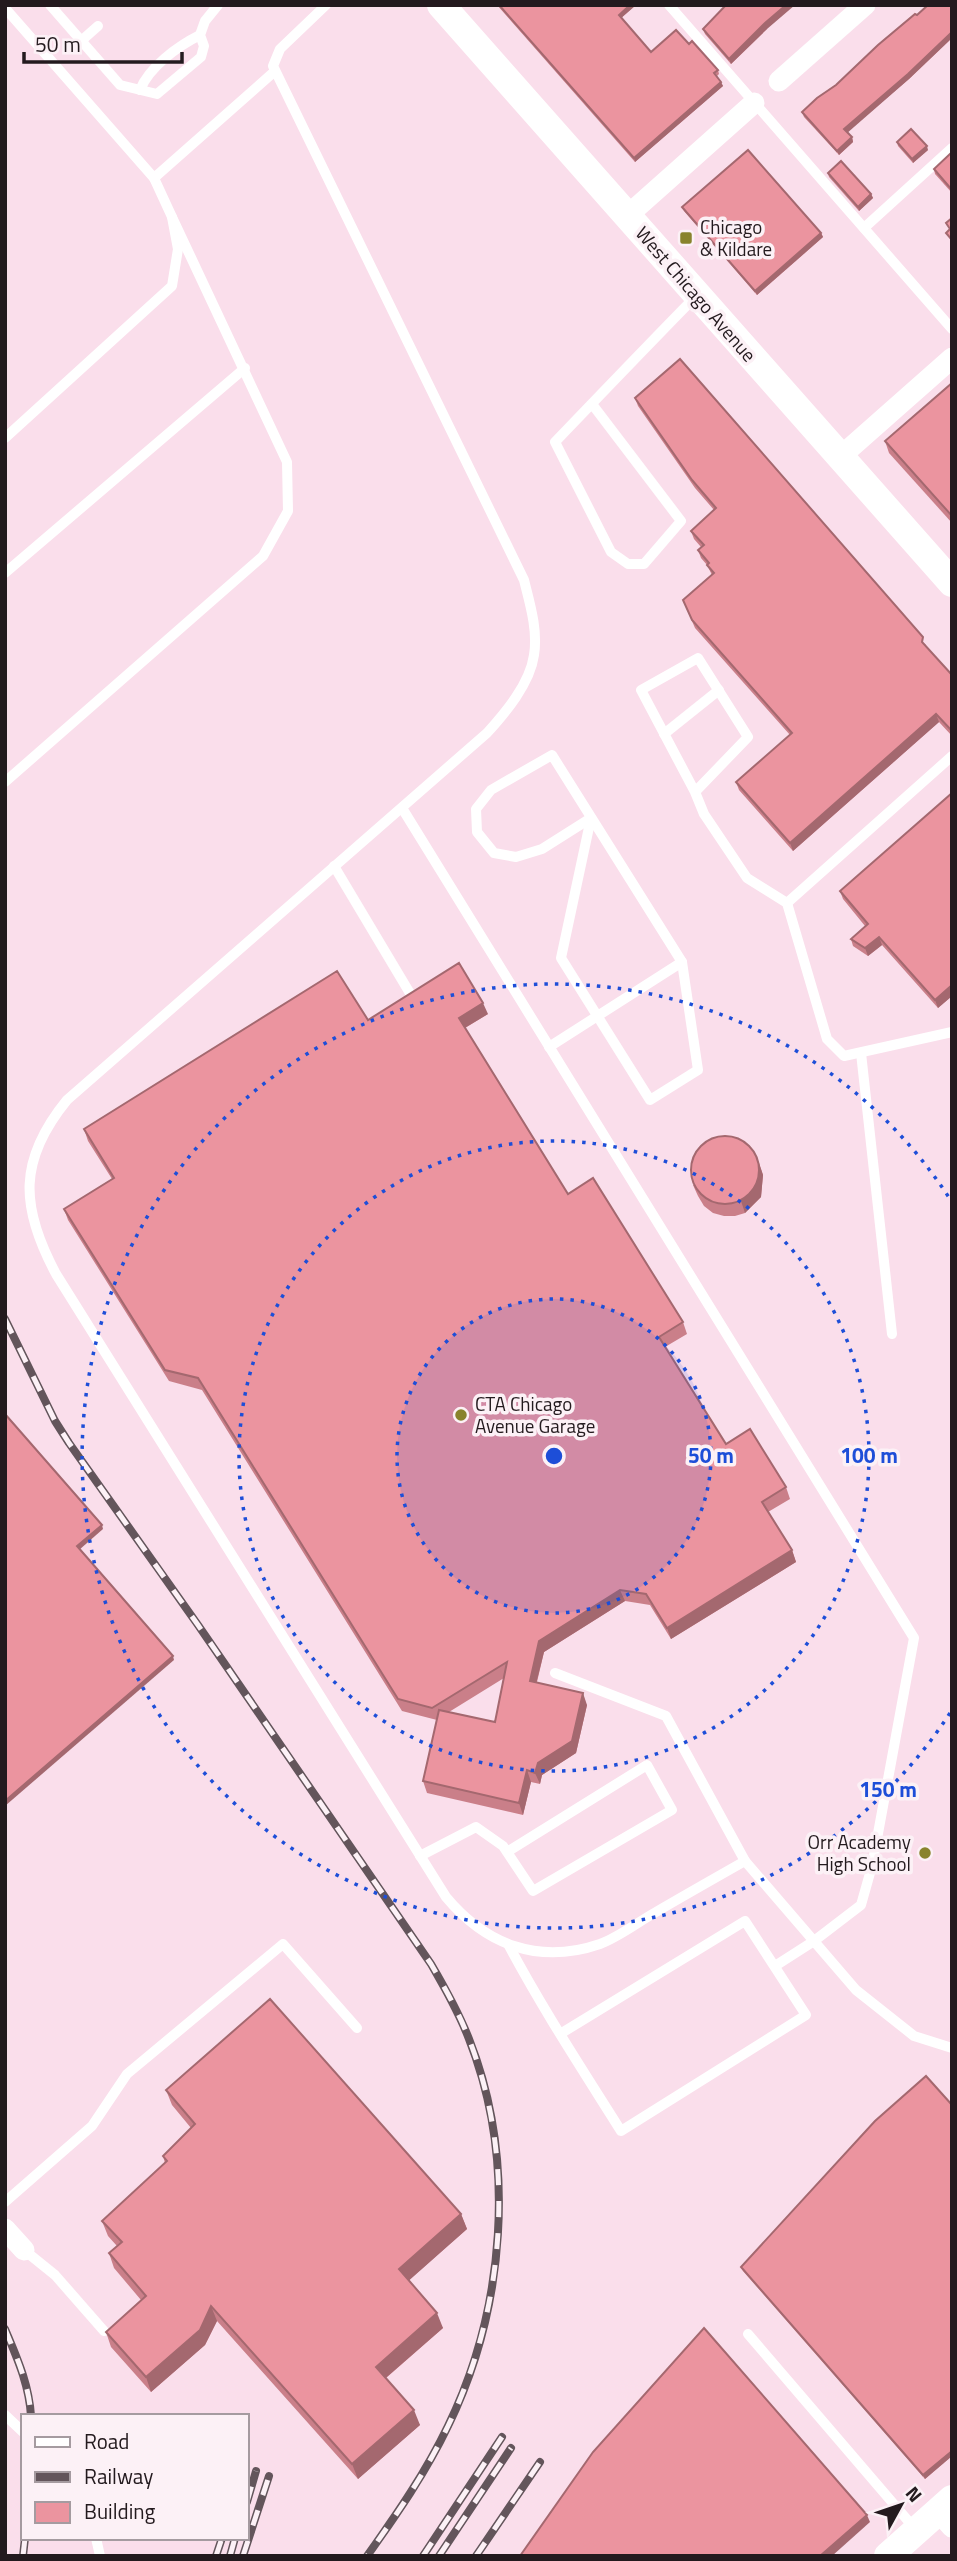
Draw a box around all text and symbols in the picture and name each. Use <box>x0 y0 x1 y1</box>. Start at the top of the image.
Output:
scale bar <box>24 21 182 65</box>
text: 50 m <box>35 28 81 60</box>
place label: Chicago & Kildare <box>700 212 772 263</box>
street label: West Chicago Avenue <box>629 219 764 368</box>
marker: Chicago & Kildare <box>678 230 694 246</box>
place label: CTA Chicago Avenue Garage <box>475 1389 595 1440</box>
marker: CTA Chicago Avenue Garage <box>453 1407 469 1423</box>
text: 50 m <box>688 1439 734 1471</box>
text: 100 m <box>840 1439 898 1471</box>
centre of rings <box>542 1444 566 1468</box>
text: 150 m <box>859 1773 917 1805</box>
place label: Orr Academy High School <box>808 1827 911 1878</box>
marker: Orr Academy High School <box>917 1845 933 1861</box>
legend <box>21 2414 248 2540</box>
text: Road <box>84 2425 129 2457</box>
text: Railway <box>84 2460 153 2492</box>
north arrow <box>866 2470 936 2540</box>
text: N <box>899 2479 930 2508</box>
text: Building <box>84 2495 156 2527</box>

